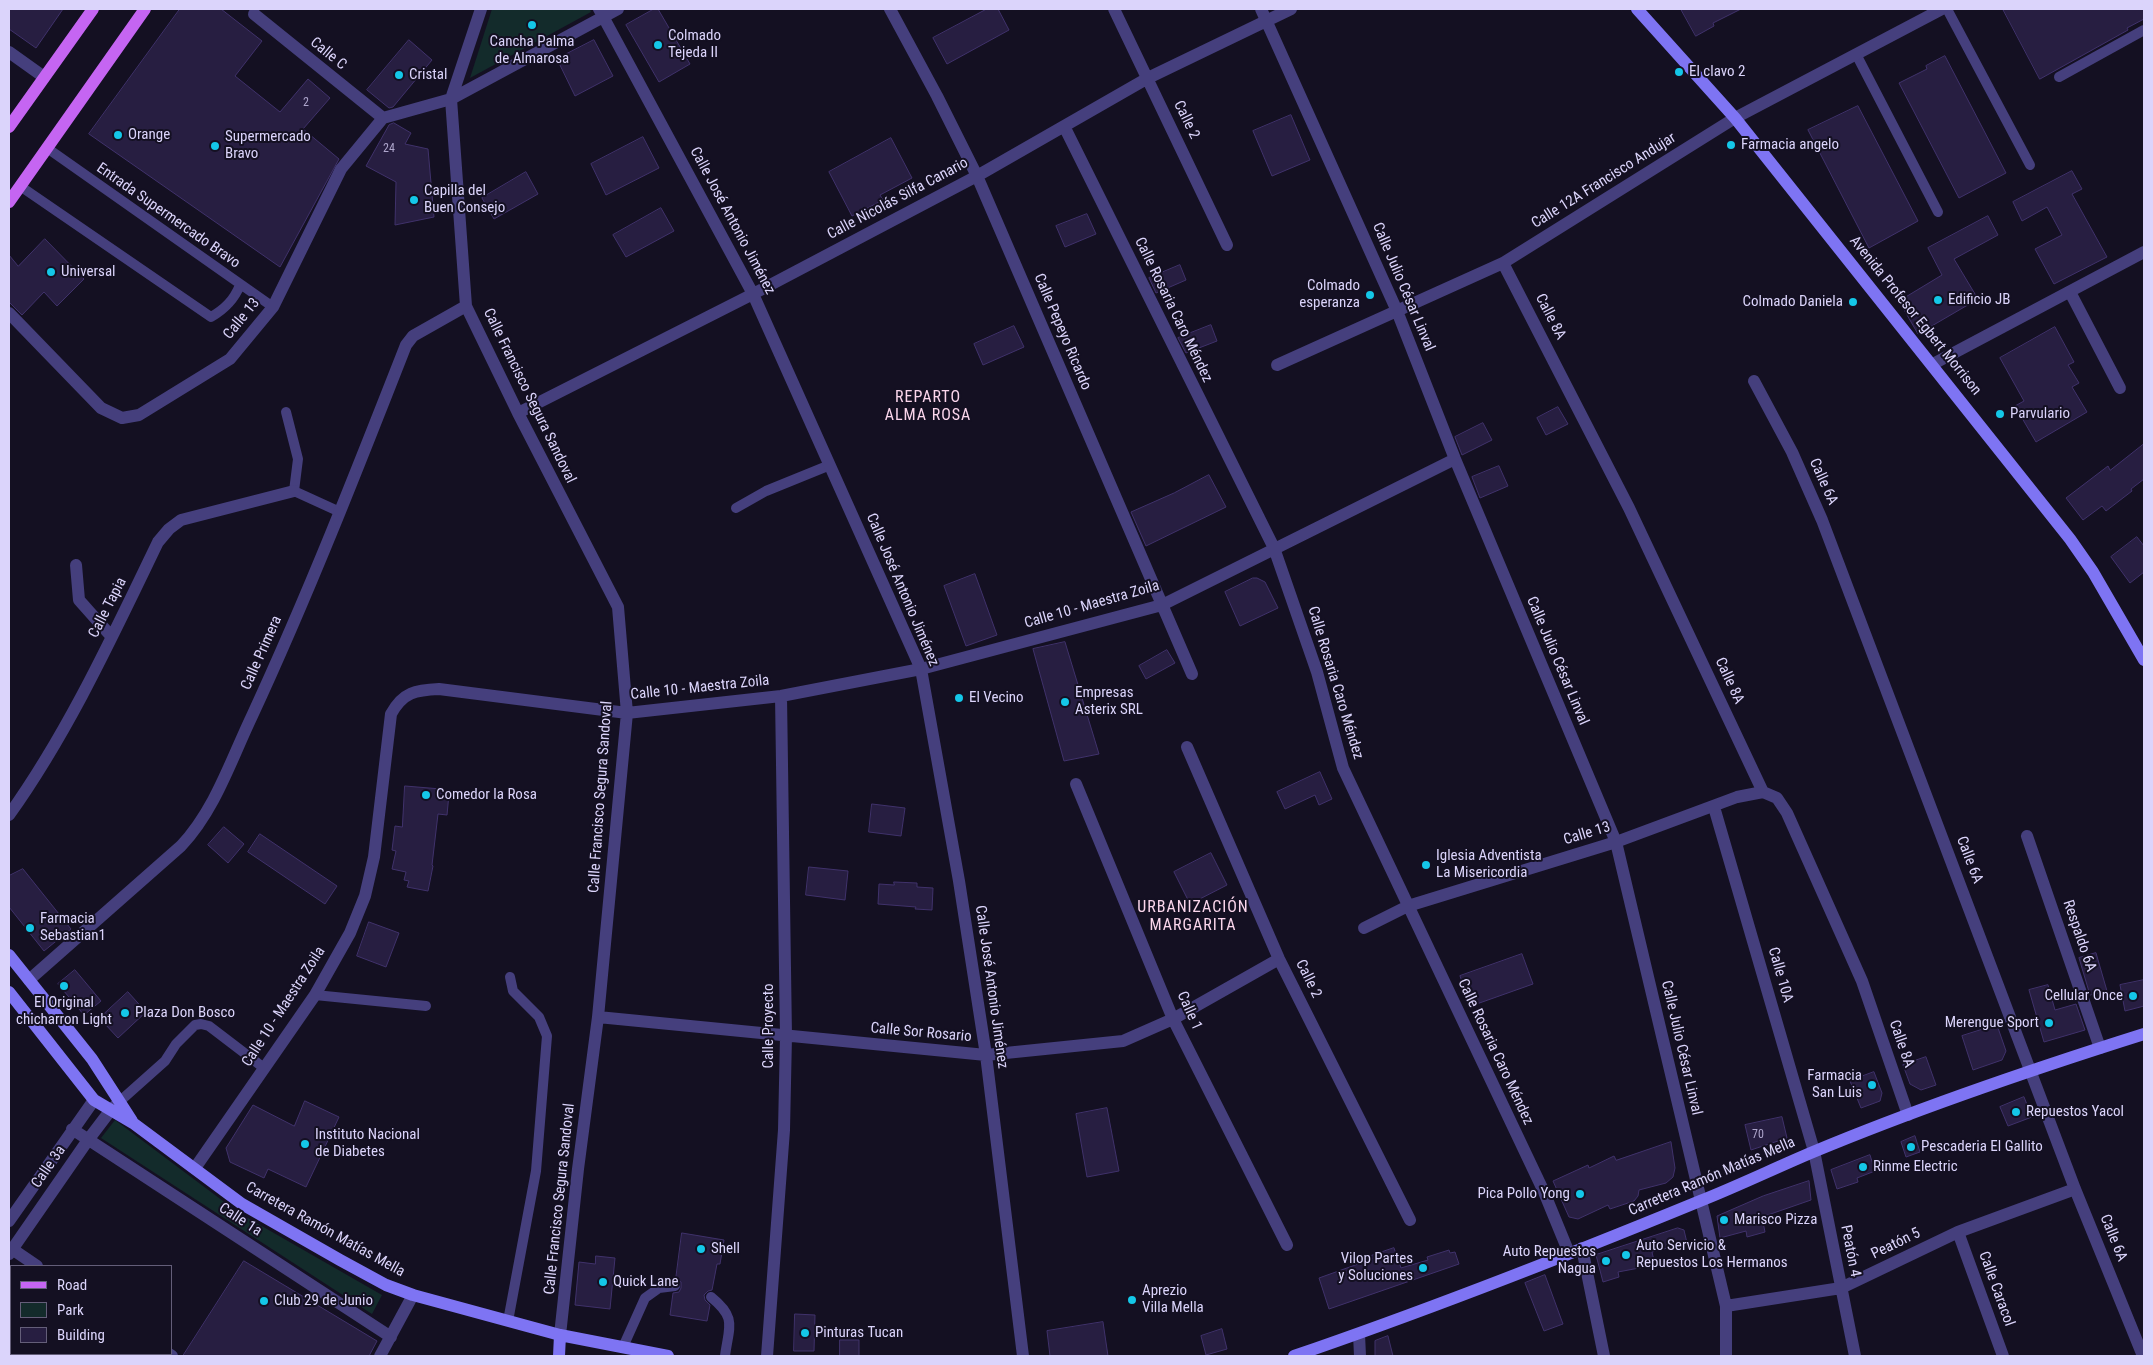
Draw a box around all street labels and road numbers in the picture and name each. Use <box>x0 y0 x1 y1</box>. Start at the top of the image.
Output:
street label: Calle C <box>306 34 350 74</box>
street label: Calle 2 <box>1169 98 1203 142</box>
street label: Calle 12A Francisco Andujar <box>1529 129 1679 233</box>
street label: Calle José Antonio Jiménez <box>685 144 779 298</box>
street label: Calle Nicolás Silfa Canario <box>825 154 971 244</box>
street label: Entrada Supermercado Bravo <box>93 159 243 273</box>
street label: Calle Julio César Linval <box>1368 220 1438 354</box>
street label: Avenida Profesor Egbert Morrison <box>1845 233 1985 399</box>
street label: Calle Rosaria Caro Méndez <box>1130 235 1216 385</box>
street label: Calle Pepeyo Ricardo <box>1029 271 1095 393</box>
street label: Calle 8A <box>1531 291 1569 343</box>
street label: Calle 13 <box>220 295 264 343</box>
street label: Calle Francisco Segura Sandoval <box>479 306 579 486</box>
street label: Calle 6A <box>1805 456 1841 508</box>
street label: Calle José Antonio Jiménez <box>862 511 942 669</box>
street label: Calle Tapia <box>85 575 131 641</box>
street label: Calle 10 - Maestra Zoila <box>1022 577 1162 633</box>
street label: Calle Julio César Linval <box>1522 594 1592 728</box>
street label: Calle Rosaria Caro Méndez <box>1303 604 1367 762</box>
street label: Calle Primera <box>238 613 286 693</box>
street label: Calle 8A <box>1710 655 1748 707</box>
street label: Calle 10 - Maestra Zoila <box>630 672 770 704</box>
street label: Calle Francisco Segura Sandoval <box>585 700 617 894</box>
street label: Calle 13 <box>1561 818 1613 850</box>
street label: Calle 6A <box>1952 834 1986 886</box>
street label: Respaldo 6A <box>2058 898 2100 974</box>
street label: Calle José Antonio Jiménez <box>971 904 1011 1070</box>
street label: Calle 10 - Maestra Zoila <box>238 944 330 1070</box>
street label: Calle 10A <box>1764 945 1796 1005</box>
street label: Calle 2 <box>1291 957 1325 1001</box>
street label: Calle Rosaria Caro Méndez <box>1453 976 1537 1128</box>
street label: Calle Julio César Linval <box>1657 979 1705 1117</box>
street label: Calle Proyecto <box>760 983 778 1069</box>
street label: Calle 1 <box>1173 989 1205 1033</box>
street label: Calle 8A <box>1884 1018 1918 1070</box>
street label: Calle Sor Rosario <box>870 1020 972 1046</box>
street label: Calle Francisco Segura Sandoval <box>541 1102 579 1296</box>
street label: Carretera Ramón Matías Mella <box>1626 1134 1798 1220</box>
street label: Calle 3a <box>28 1142 70 1192</box>
street label: Carretera Ramón Matías Mella <box>242 1179 408 1281</box>
street label: Calle 1a <box>215 1199 265 1241</box>
street label: Calle 6A <box>2095 1212 2131 1264</box>
street label: Peatón 4 <box>1836 1224 1864 1278</box>
street label: Peatón 5 <box>1869 1224 1923 1264</box>
street label: Calle Caracol <box>1974 1249 2018 1329</box>

